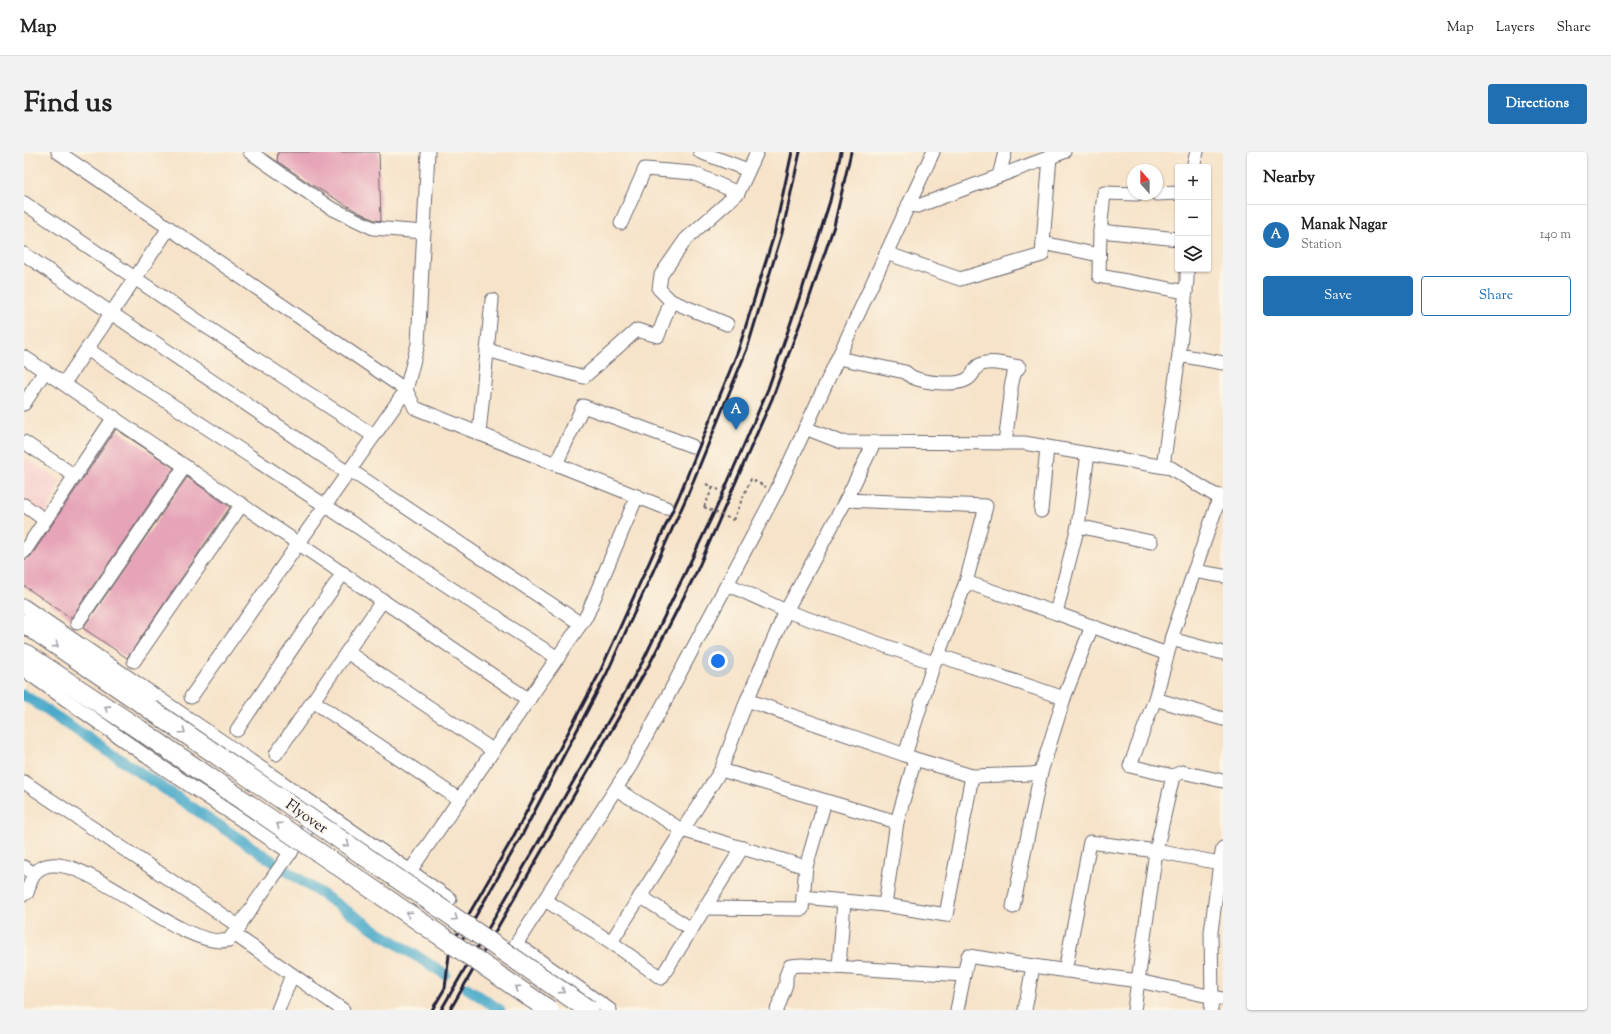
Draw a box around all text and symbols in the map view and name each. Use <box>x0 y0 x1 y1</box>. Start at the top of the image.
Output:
text: Map <box>20 14 57 41</box>
text: Map <box>1447 18 1474 38</box>
text: Layers <box>1496 18 1534 38</box>
text: Share <box>1556 18 1591 38</box>
text: Find us <box>24 84 112 124</box>
button: Directions <box>1488 84 1587 124</box>
north arrow <box>1127 164 1163 200</box>
map controls <box>1175 164 1211 272</box>
button: + <box>1175 164 1211 200</box>
text: Nearby <box>1263 166 1315 190</box>
button: − <box>1175 200 1211 236</box>
text: Manak Nagar <box>1301 215 1387 236</box>
text: A <box>1271 226 1281 244</box>
text: 140 m <box>1540 226 1571 244</box>
button: layers <box>1175 236 1211 272</box>
text: Station <box>1301 236 1342 254</box>
button: Save <box>1263 276 1413 316</box>
button: Share <box>1421 276 1571 316</box>
pin: A <box>723 397 749 430</box>
one-way arrow <box>52 640 59 647</box>
your location <box>708 651 728 671</box>
one-way arrow <box>105 706 112 713</box>
one-way arrow <box>178 726 185 733</box>
street label: Flyover <box>281 795 332 840</box>
one-way arrow <box>276 822 283 830</box>
one-way arrow <box>343 839 350 846</box>
one-way arrow <box>407 912 414 919</box>
one-way arrow <box>450 913 457 920</box>
one-way arrow <box>514 986 521 993</box>
one-way arrow <box>557 986 564 993</box>

